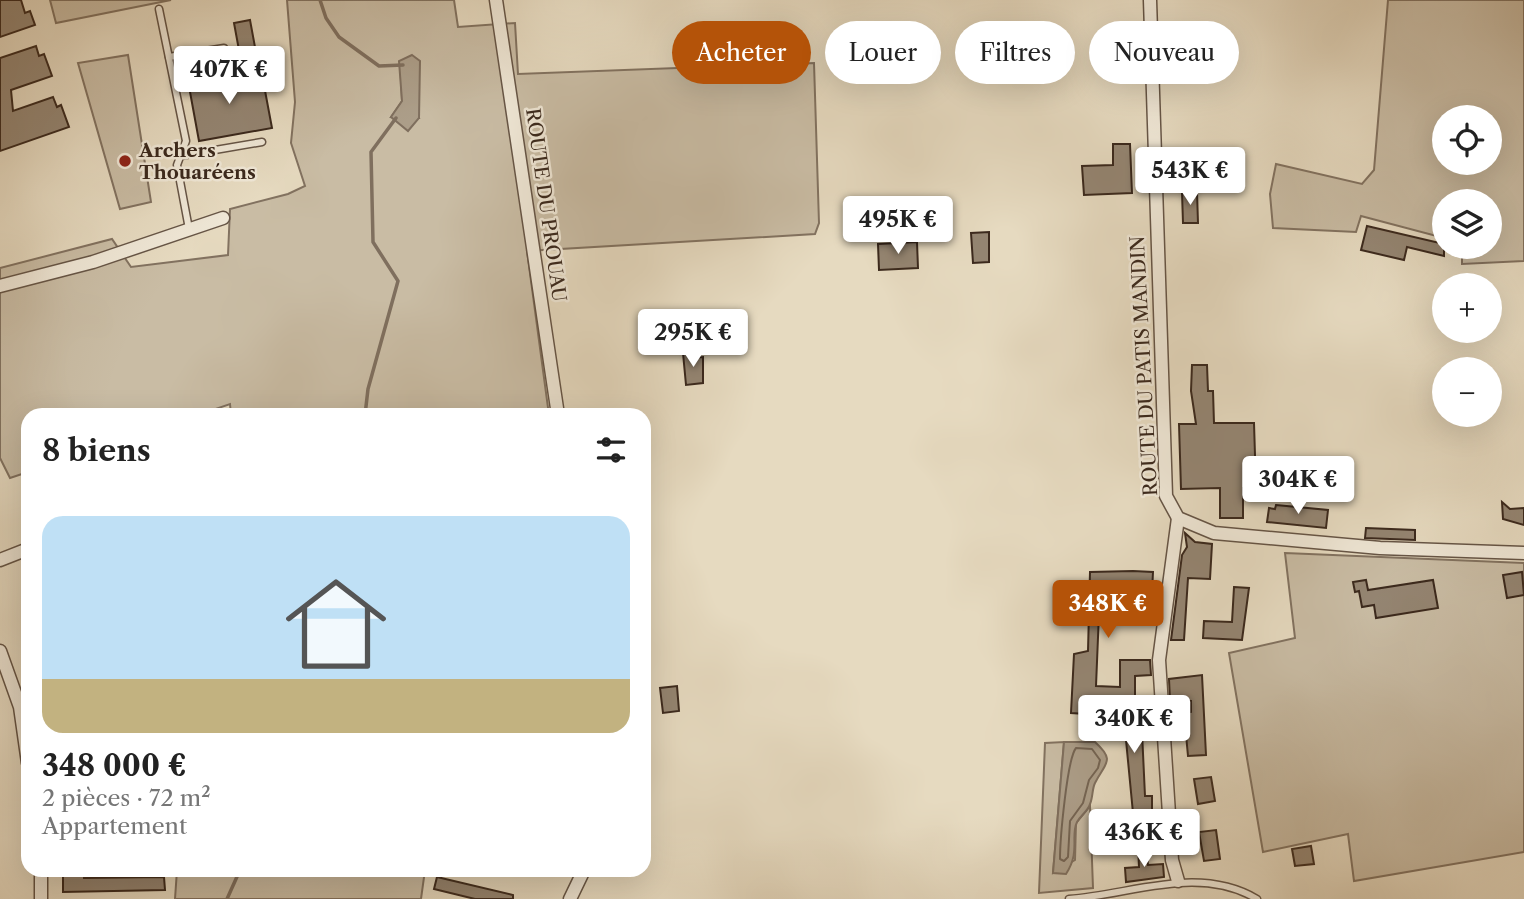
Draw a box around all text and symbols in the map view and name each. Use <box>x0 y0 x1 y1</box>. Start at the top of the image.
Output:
chip: Acheter <box>672 21 811 84</box>
chip: Louer <box>825 21 941 84</box>
chip: Filtres <box>955 21 1075 84</box>
chip: Nouveau <box>1089 21 1239 84</box>
pin: 407K € <box>172 46 286 106</box>
text: 407K € <box>190 55 268 83</box>
map controls <box>1432 105 1502 427</box>
button: locate <box>1432 105 1502 175</box>
street label: ROUTE DU PROUAU <box>521 107 571 304</box>
place label: Archers Thouaréens <box>138 139 256 184</box>
pin: 543K € <box>1133 148 1247 207</box>
marker: Archers Thouaréens <box>117 153 133 169</box>
text: 543K € <box>1151 156 1229 184</box>
button: layers <box>1432 189 1502 259</box>
pin: 495K € <box>841 196 955 256</box>
text: 495K € <box>859 205 937 233</box>
street label: ROUTE DU PATIS MANDIN <box>1126 235 1162 497</box>
button: + <box>1432 273 1502 343</box>
pin: 295K € <box>636 310 750 369</box>
text: 295K € <box>654 318 732 346</box>
button: − <box>1432 357 1502 427</box>
icon: filters <box>592 431 630 469</box>
text: 8 biens <box>42 432 151 469</box>
pin: 304K € <box>1241 456 1355 516</box>
text: 304K € <box>1258 465 1338 493</box>
icon: home <box>273 561 399 687</box>
pin: 348K € <box>1051 580 1165 640</box>
text: 348K € <box>1069 589 1148 617</box>
pin: 340K € <box>1077 696 1191 755</box>
text: 340K € <box>1094 704 1174 732</box>
text: 348 000 € <box>42 747 187 784</box>
text: 2 pièces · 72 m² <box>42 784 211 812</box>
pin: 436K € <box>1087 810 1201 869</box>
text: Appartement <box>42 812 187 840</box>
text: 436K € <box>1105 818 1183 846</box>

